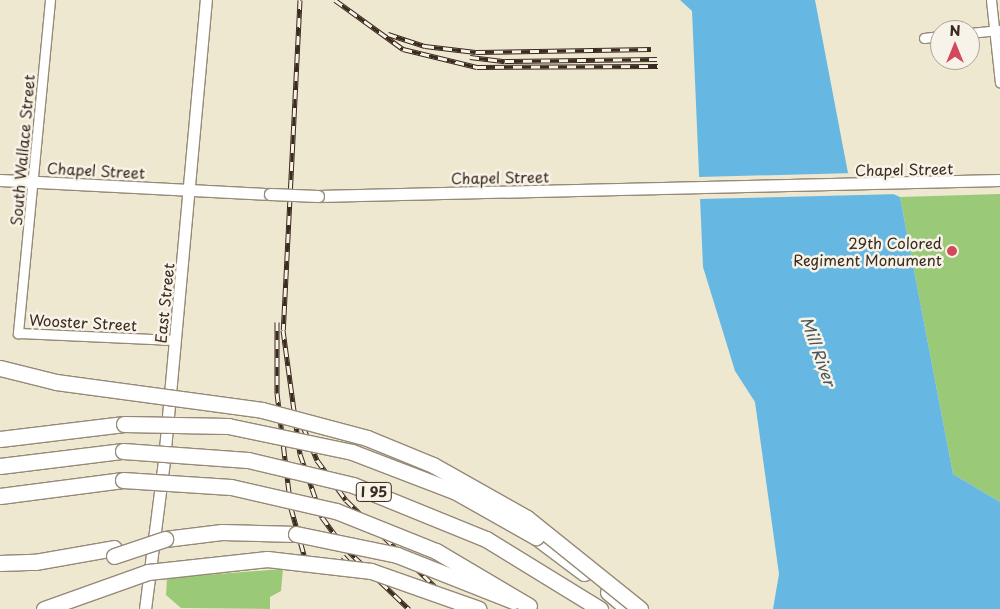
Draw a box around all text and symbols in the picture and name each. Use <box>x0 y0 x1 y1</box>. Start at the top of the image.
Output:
north arrow <box>930 20 980 70</box>
text: N <box>949 20 961 41</box>
street label: South Wallace Street <box>6 73 38 227</box>
street label: Chapel Street <box>46 158 146 182</box>
street label: Chapel Street <box>854 159 954 179</box>
street label: Chapel Street <box>450 167 550 187</box>
place label: 29th Colored Regiment Monument <box>793 233 942 268</box>
marker: 29th Colored Regiment Monument <box>946 245 958 257</box>
street label: East Street <box>151 262 177 344</box>
street label: Wooster Street <box>28 310 138 334</box>
water label: Mill River <box>798 313 840 389</box>
road number: I 95 <box>355 481 393 504</box>

